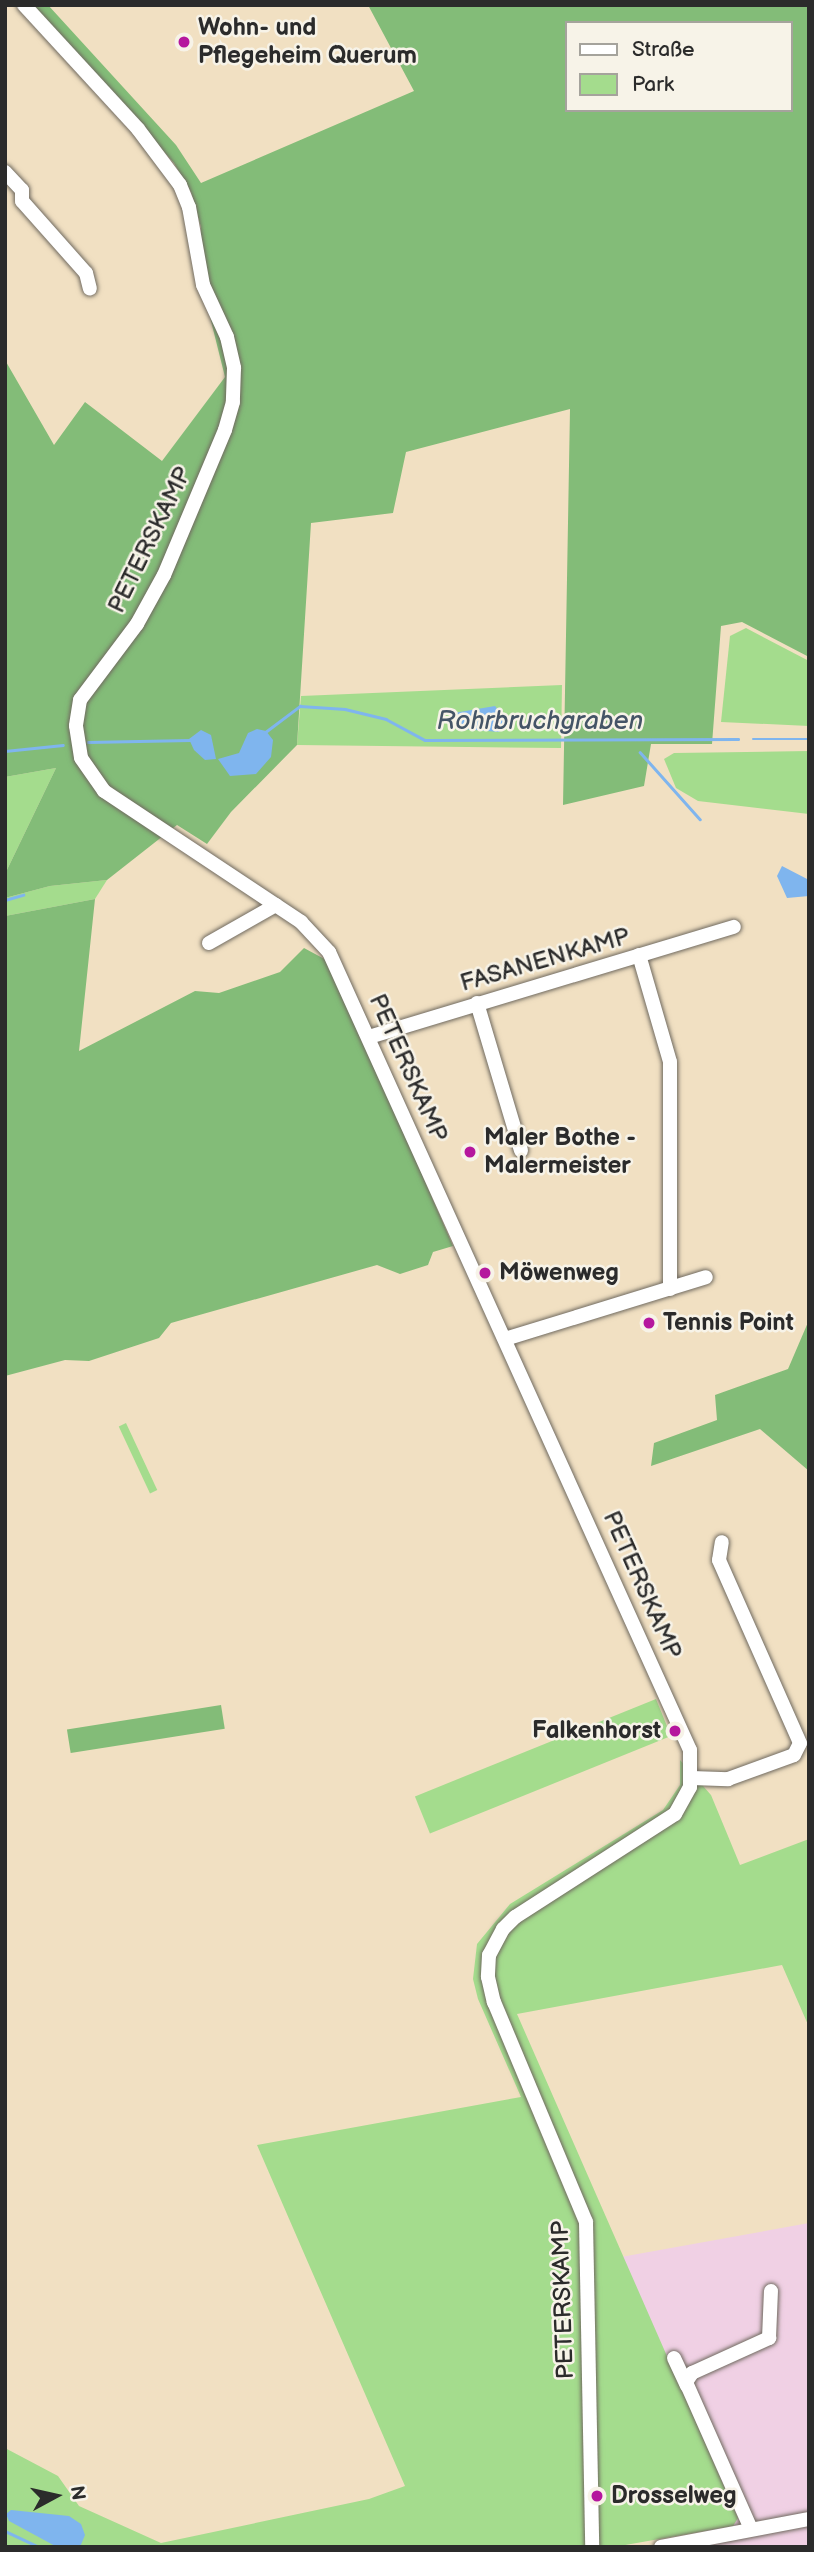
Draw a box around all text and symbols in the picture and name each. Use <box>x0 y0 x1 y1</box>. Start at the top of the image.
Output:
place label: Wohn- und Pflegeheim Querum <box>198 14 417 70</box>
legend <box>566 21 793 112</box>
marker: Wohn- und Pflegeheim Querum <box>176 34 192 50</box>
text: Straße <box>632 37 694 62</box>
text: Park <box>632 72 674 97</box>
street label: PETERSKAMP <box>102 462 198 618</box>
water label: Rohrbruchgraben <box>437 706 643 738</box>
street label: FASANENKAMP <box>457 922 633 998</box>
street label: PETERSKAMP <box>363 990 453 1146</box>
place label: Maler Bothe - Malermeister <box>484 1124 636 1180</box>
marker: Maler Bothe - Malermeister <box>462 1144 478 1160</box>
place label: Möwenweg <box>499 1259 619 1287</box>
marker: Möwenweg <box>477 1265 493 1281</box>
place label: Tennis Point <box>663 1309 794 1337</box>
marker: Tennis Point <box>641 1315 657 1331</box>
street label: PETERSKAMP <box>597 1507 687 1663</box>
place label: Falkenhorst <box>532 1717 661 1745</box>
marker: Falkenhorst <box>667 1723 683 1739</box>
street label: PETERSKAMP <box>546 2220 580 2380</box>
north arrow <box>21 2461 91 2531</box>
place label: Drosselweg <box>611 2482 737 2510</box>
text: N <box>65 2484 90 2502</box>
marker: Drosselweg <box>589 2488 605 2504</box>

